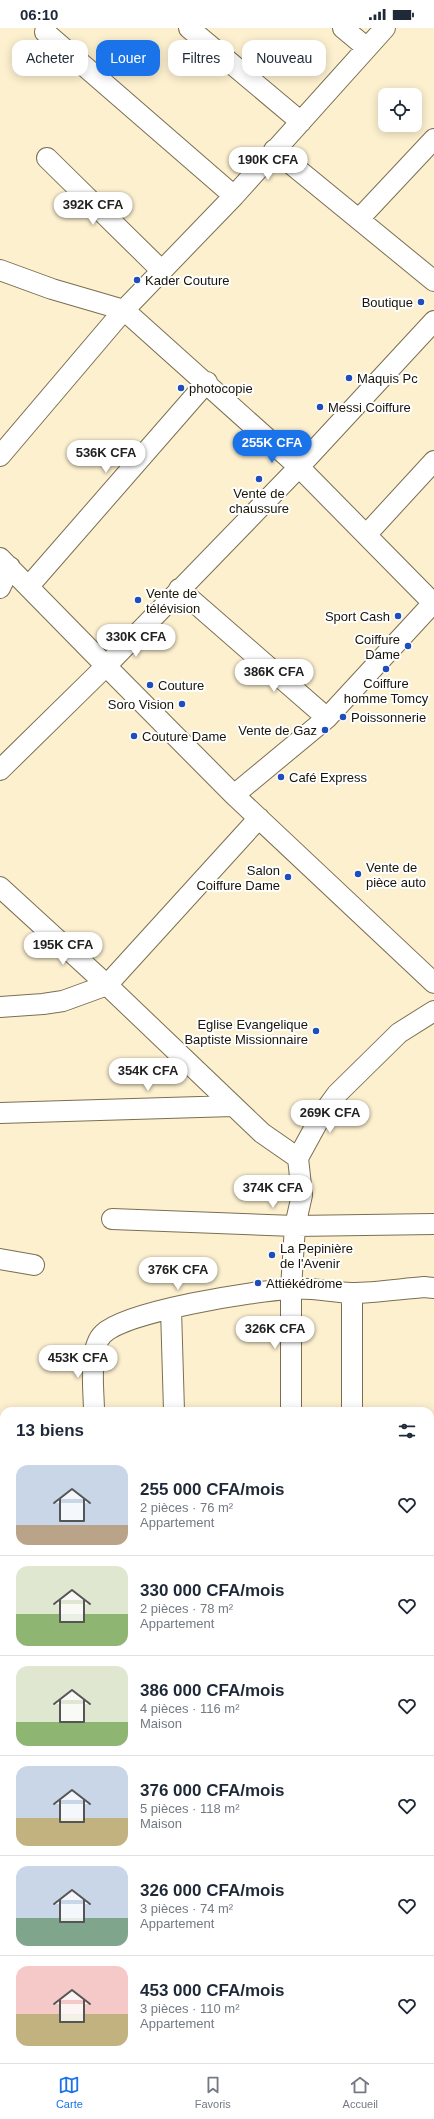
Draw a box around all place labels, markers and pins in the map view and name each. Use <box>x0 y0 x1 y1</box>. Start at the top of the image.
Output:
pin: 190K CFA <box>227 147 309 181</box>
pin: 392K CFA <box>52 192 134 226</box>
place label: Kader Couture <box>145 273 230 288</box>
marker: Kader Couture <box>132 275 142 285</box>
place label: Boutique <box>362 295 413 310</box>
marker: Boutique <box>416 297 426 307</box>
place label: Maquis Pc <box>357 371 418 386</box>
marker: Maquis Pc <box>344 373 354 383</box>
place label: photocopie <box>189 381 253 396</box>
marker: photocopie <box>176 383 186 393</box>
place label: Messi Coiffure <box>328 400 411 415</box>
marker: Messi Coiffure <box>315 402 325 412</box>
pin: 255K CFA <box>231 430 313 464</box>
pin: 536K CFA <box>65 440 147 474</box>
marker: Vente de chaussure <box>254 474 264 484</box>
place label: Vente de chaussure <box>229 486 289 516</box>
place label: Vente de télévision <box>146 586 200 616</box>
marker: Vente de télévision <box>133 595 143 605</box>
place label: Sport Cash <box>325 609 390 624</box>
marker: Sport Cash <box>393 611 403 621</box>
pin: 330K CFA <box>95 624 177 658</box>
place label: Coiffure Dame <box>355 632 400 662</box>
marker: Coiffure Dame <box>403 641 413 651</box>
pin: 386K CFA <box>233 659 315 693</box>
marker: Coiffure homme Tomcy <box>381 664 391 674</box>
place label: Coiffure homme Tomcy <box>344 676 429 706</box>
place label: Couture <box>158 678 204 693</box>
marker: Couture <box>145 680 155 690</box>
place label: Soro Vision <box>108 697 174 712</box>
marker: Soro Vision <box>177 699 187 709</box>
place label: Poissonnerie <box>351 710 426 725</box>
marker: Poissonnerie <box>338 712 348 722</box>
place label: Vente de Gaz <box>238 723 317 738</box>
marker: Vente de Gaz <box>320 725 330 735</box>
place label: Couture Dame <box>142 729 227 744</box>
marker: Couture Dame <box>129 731 139 741</box>
place label: Café Express <box>289 770 368 785</box>
marker: Café Express <box>276 772 286 782</box>
place label: Vente de pièce auto <box>366 860 426 890</box>
place label: Salon Coiffure Dame <box>196 863 280 893</box>
marker: Vente de pièce auto <box>353 869 363 879</box>
marker: Salon Coiffure Dame <box>283 872 293 882</box>
pin: 195K CFA <box>22 932 104 966</box>
place label: Eglise Evangelique Baptiste Missionnaire <box>184 1017 308 1047</box>
marker: Eglise Evangelique Baptiste Missionnaire <box>311 1026 321 1036</box>
pin: 354K CFA <box>107 1058 189 1092</box>
pin: 269K CFA <box>289 1100 371 1134</box>
pin: 374K CFA <box>232 1175 314 1209</box>
place label: La Pepinière de l'Avenir <box>280 1241 353 1271</box>
marker: La Pepinière de l'Avenir <box>267 1250 277 1260</box>
pin: 376K CFA <box>137 1257 219 1291</box>
place label: Attiékédrome <box>266 1276 343 1291</box>
marker: Attiékédrome <box>253 1278 263 1288</box>
pin: 326K CFA <box>234 1316 316 1350</box>
pin: 453K CFA <box>37 1345 119 1379</box>

